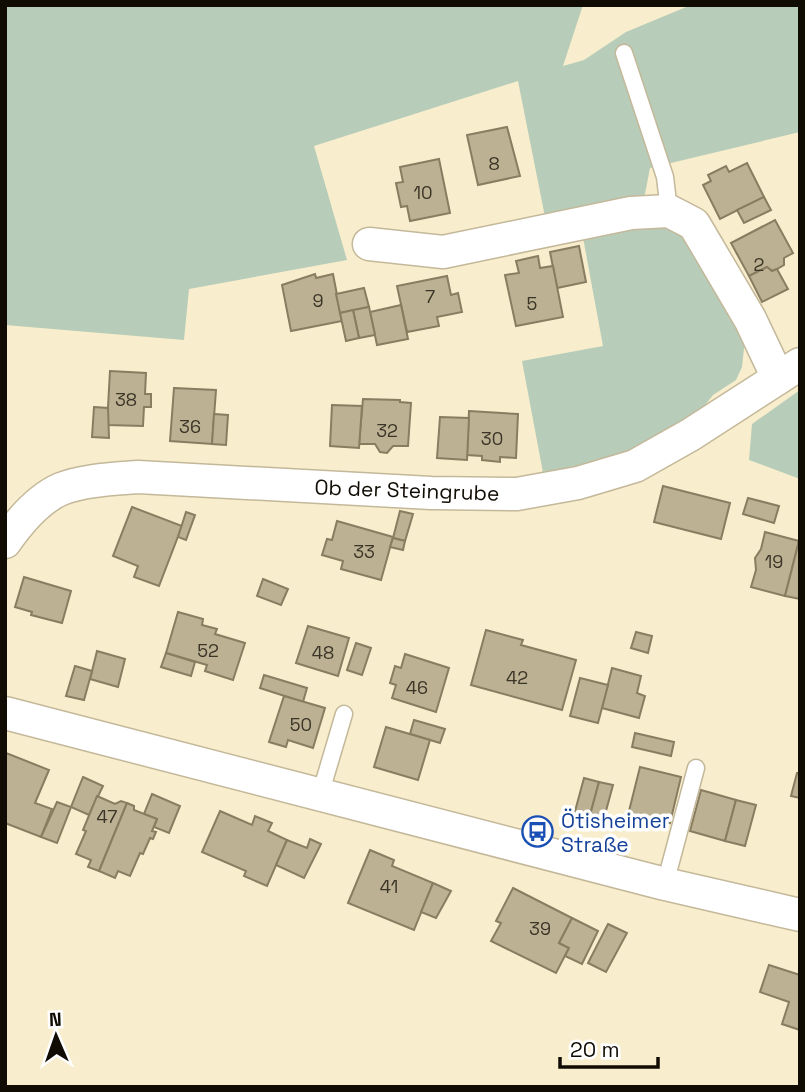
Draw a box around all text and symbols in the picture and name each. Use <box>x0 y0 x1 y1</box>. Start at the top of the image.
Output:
house number: 8 <box>488 152 500 175</box>
house number: 10 <box>413 181 433 204</box>
house number: 2 <box>754 253 764 276</box>
house number: 7 <box>425 285 435 308</box>
house number: 9 <box>312 289 324 312</box>
house number: 5 <box>527 292 537 315</box>
house number: 38 <box>115 388 137 411</box>
house number: 36 <box>179 415 201 438</box>
house number: 32 <box>376 419 398 442</box>
house number: 30 <box>481 427 503 450</box>
street label: Ob der Steingrube <box>314 473 500 507</box>
house number: 33 <box>353 540 375 563</box>
house number: 19 <box>765 550 783 573</box>
house number: 52 <box>197 639 219 662</box>
house number: 48 <box>312 641 334 664</box>
house number: 42 <box>506 666 528 689</box>
house number: 46 <box>406 676 428 699</box>
house number: 50 <box>290 713 312 736</box>
house number: 47 <box>97 805 117 828</box>
place label: Ötisheimer Straße <box>561 807 670 858</box>
bus stop icon: Ötisheimer Straße <box>521 815 555 849</box>
house number: 41 <box>380 875 398 898</box>
house number: 39 <box>529 917 551 940</box>
north arrow <box>21 1001 91 1071</box>
text: N <box>49 1007 62 1032</box>
scale bar <box>560 1026 658 1070</box>
text: 20 m <box>570 1036 620 1063</box>

